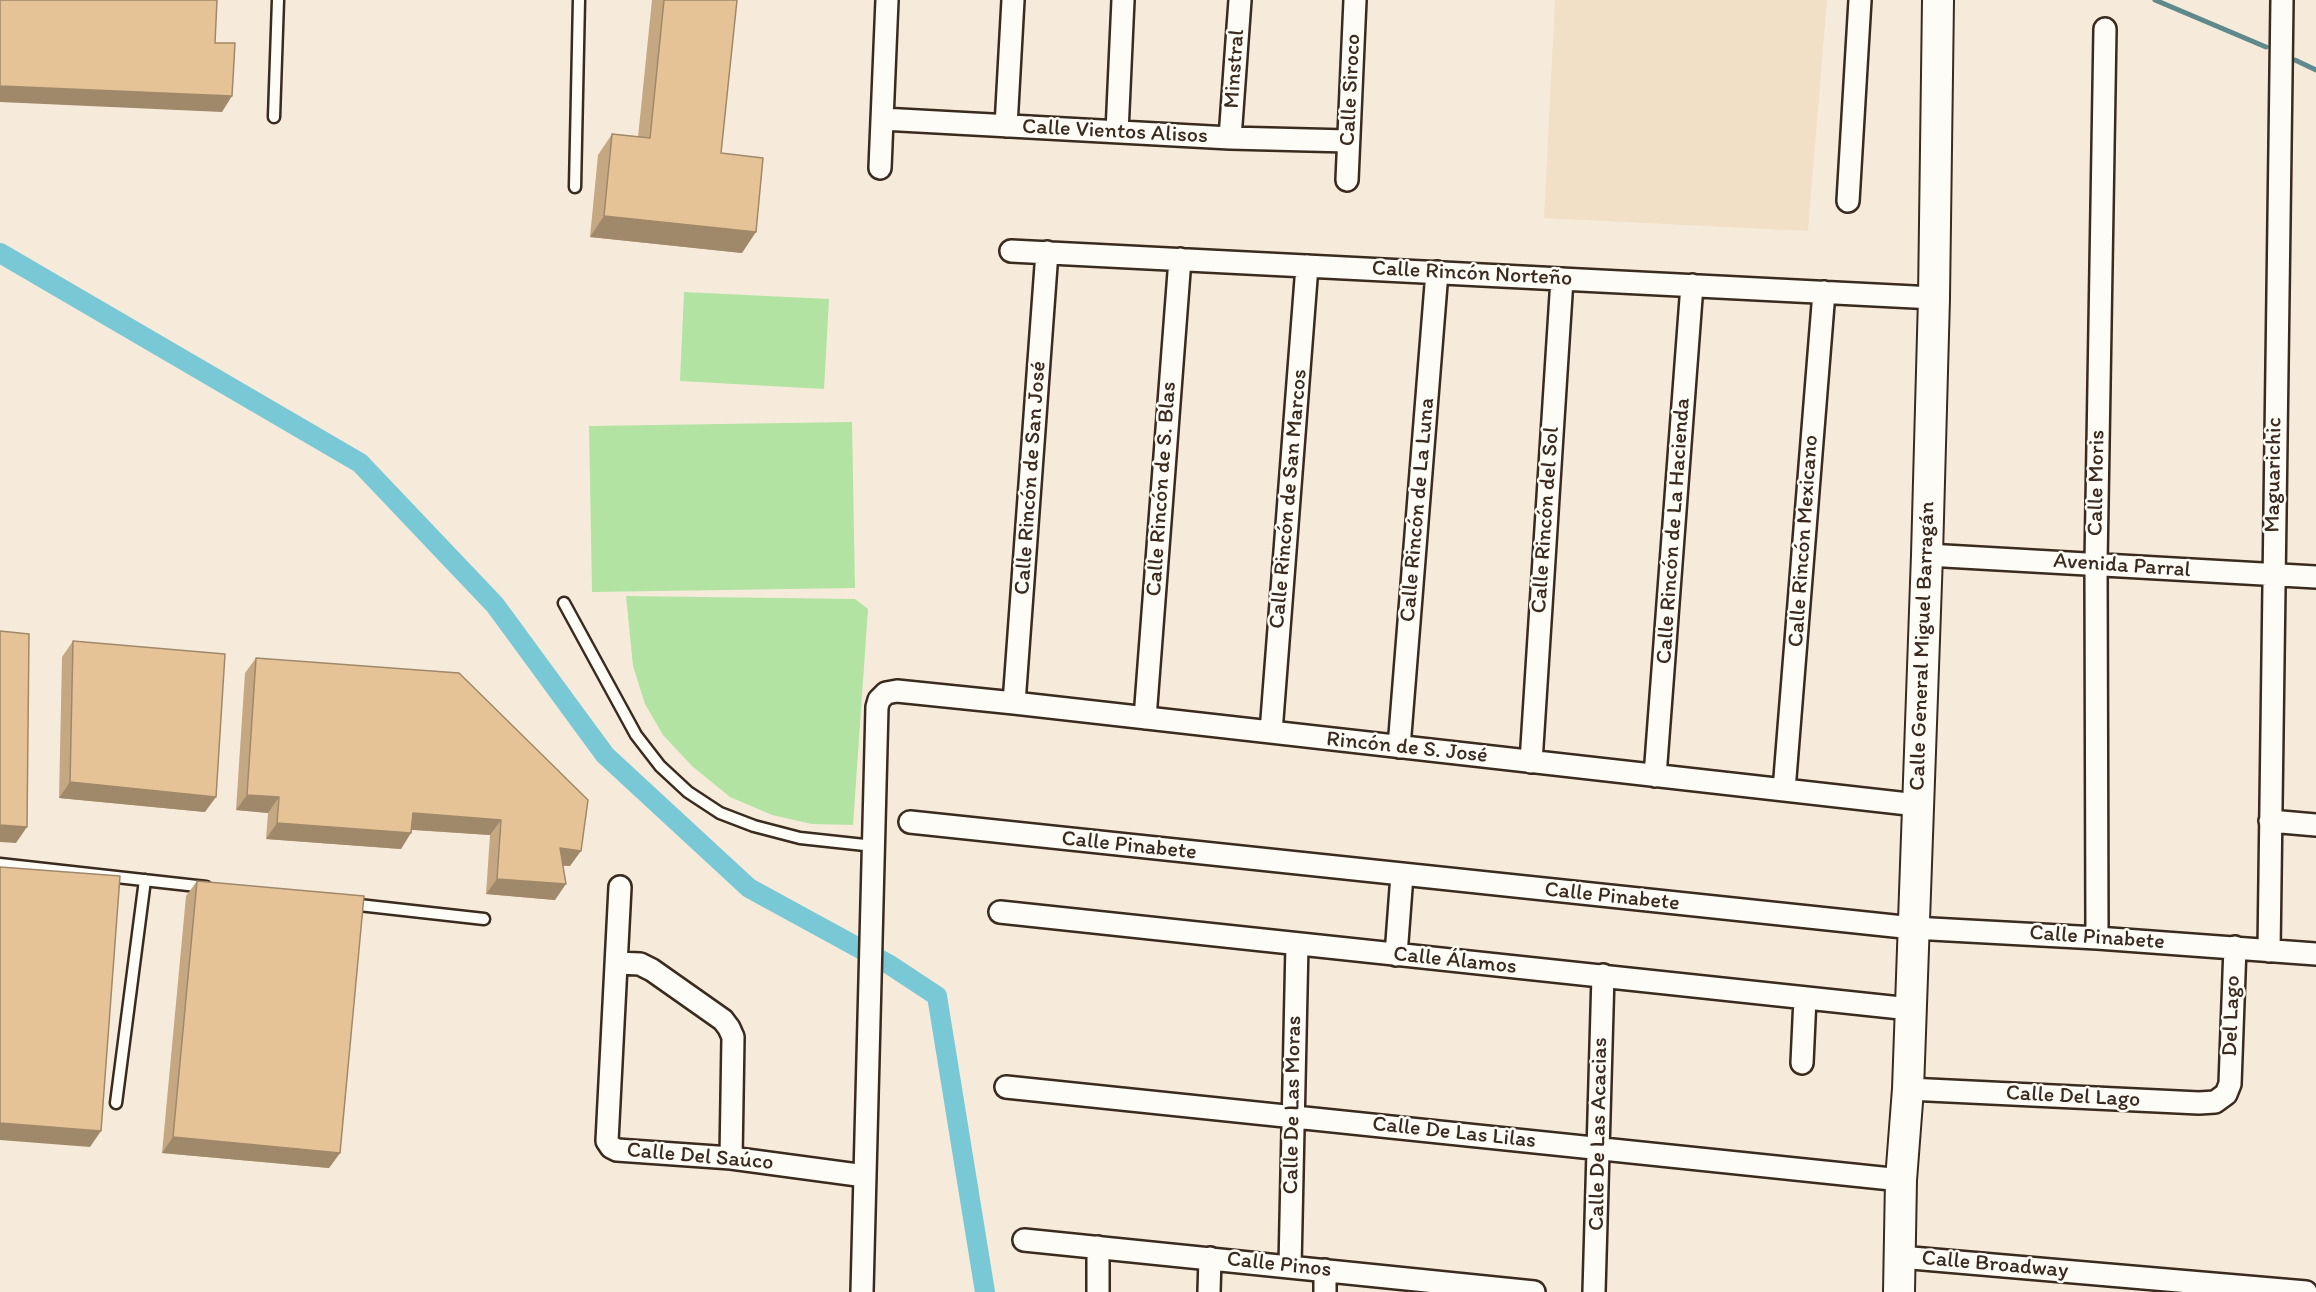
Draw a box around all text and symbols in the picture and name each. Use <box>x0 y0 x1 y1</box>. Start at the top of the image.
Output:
street label: Minstral <box>1219 29 1251 109</box>
street label: Calle Siroco <box>1335 33 1367 147</box>
street label: Calle Vientos Alisos <box>1021 114 1209 150</box>
street label: Calle Rincón Norteño <box>1371 256 1573 292</box>
street label: Calle Rincón de San José <box>1010 360 1052 596</box>
street label: Calle Rincón de San Marcos <box>1264 368 1314 630</box>
street label: Calle Rincón de S. Blas <box>1141 381 1183 597</box>
street label: Calle Rincón de La Luna <box>1395 397 1441 623</box>
street label: Calle Rincón de La Hacienda <box>1652 397 1696 665</box>
street label: Maguarichic <box>2260 417 2288 533</box>
street label: Calle Rincón del Sol <box>1526 426 1566 614</box>
street label: Calle Moris <box>2083 430 2111 536</box>
street label: Calle Rincón Mexicano <box>1783 434 1825 648</box>
street label: Calle General Miguel Barragán <box>1905 501 1941 791</box>
street label: Avenida Parral <box>2052 548 2192 584</box>
street label: Rincón de S. José <box>1325 726 1489 770</box>
street label: Calle Pinabete <box>1060 826 1198 866</box>
street label: Calle Pinabete <box>1543 877 1681 917</box>
street label: Calle Pinabete <box>2028 920 2166 956</box>
street label: Calle Álamos <box>1392 941 1518 981</box>
street label: Del Lago <box>2217 975 2247 1057</box>
street label: Calle De Las Moras <box>1278 1015 1308 1195</box>
street label: Calle De Las Acacias <box>1584 1037 1614 1231</box>
street label: Calle Del Lago <box>2005 1080 2141 1114</box>
street label: Calle De Las Lilas <box>1371 1111 1537 1155</box>
street label: Calle Del Saúco <box>626 1137 774 1177</box>
street label: Calle Broadway <box>1921 1245 2069 1285</box>
street label: Calle Pinos <box>1225 1246 1333 1284</box>

